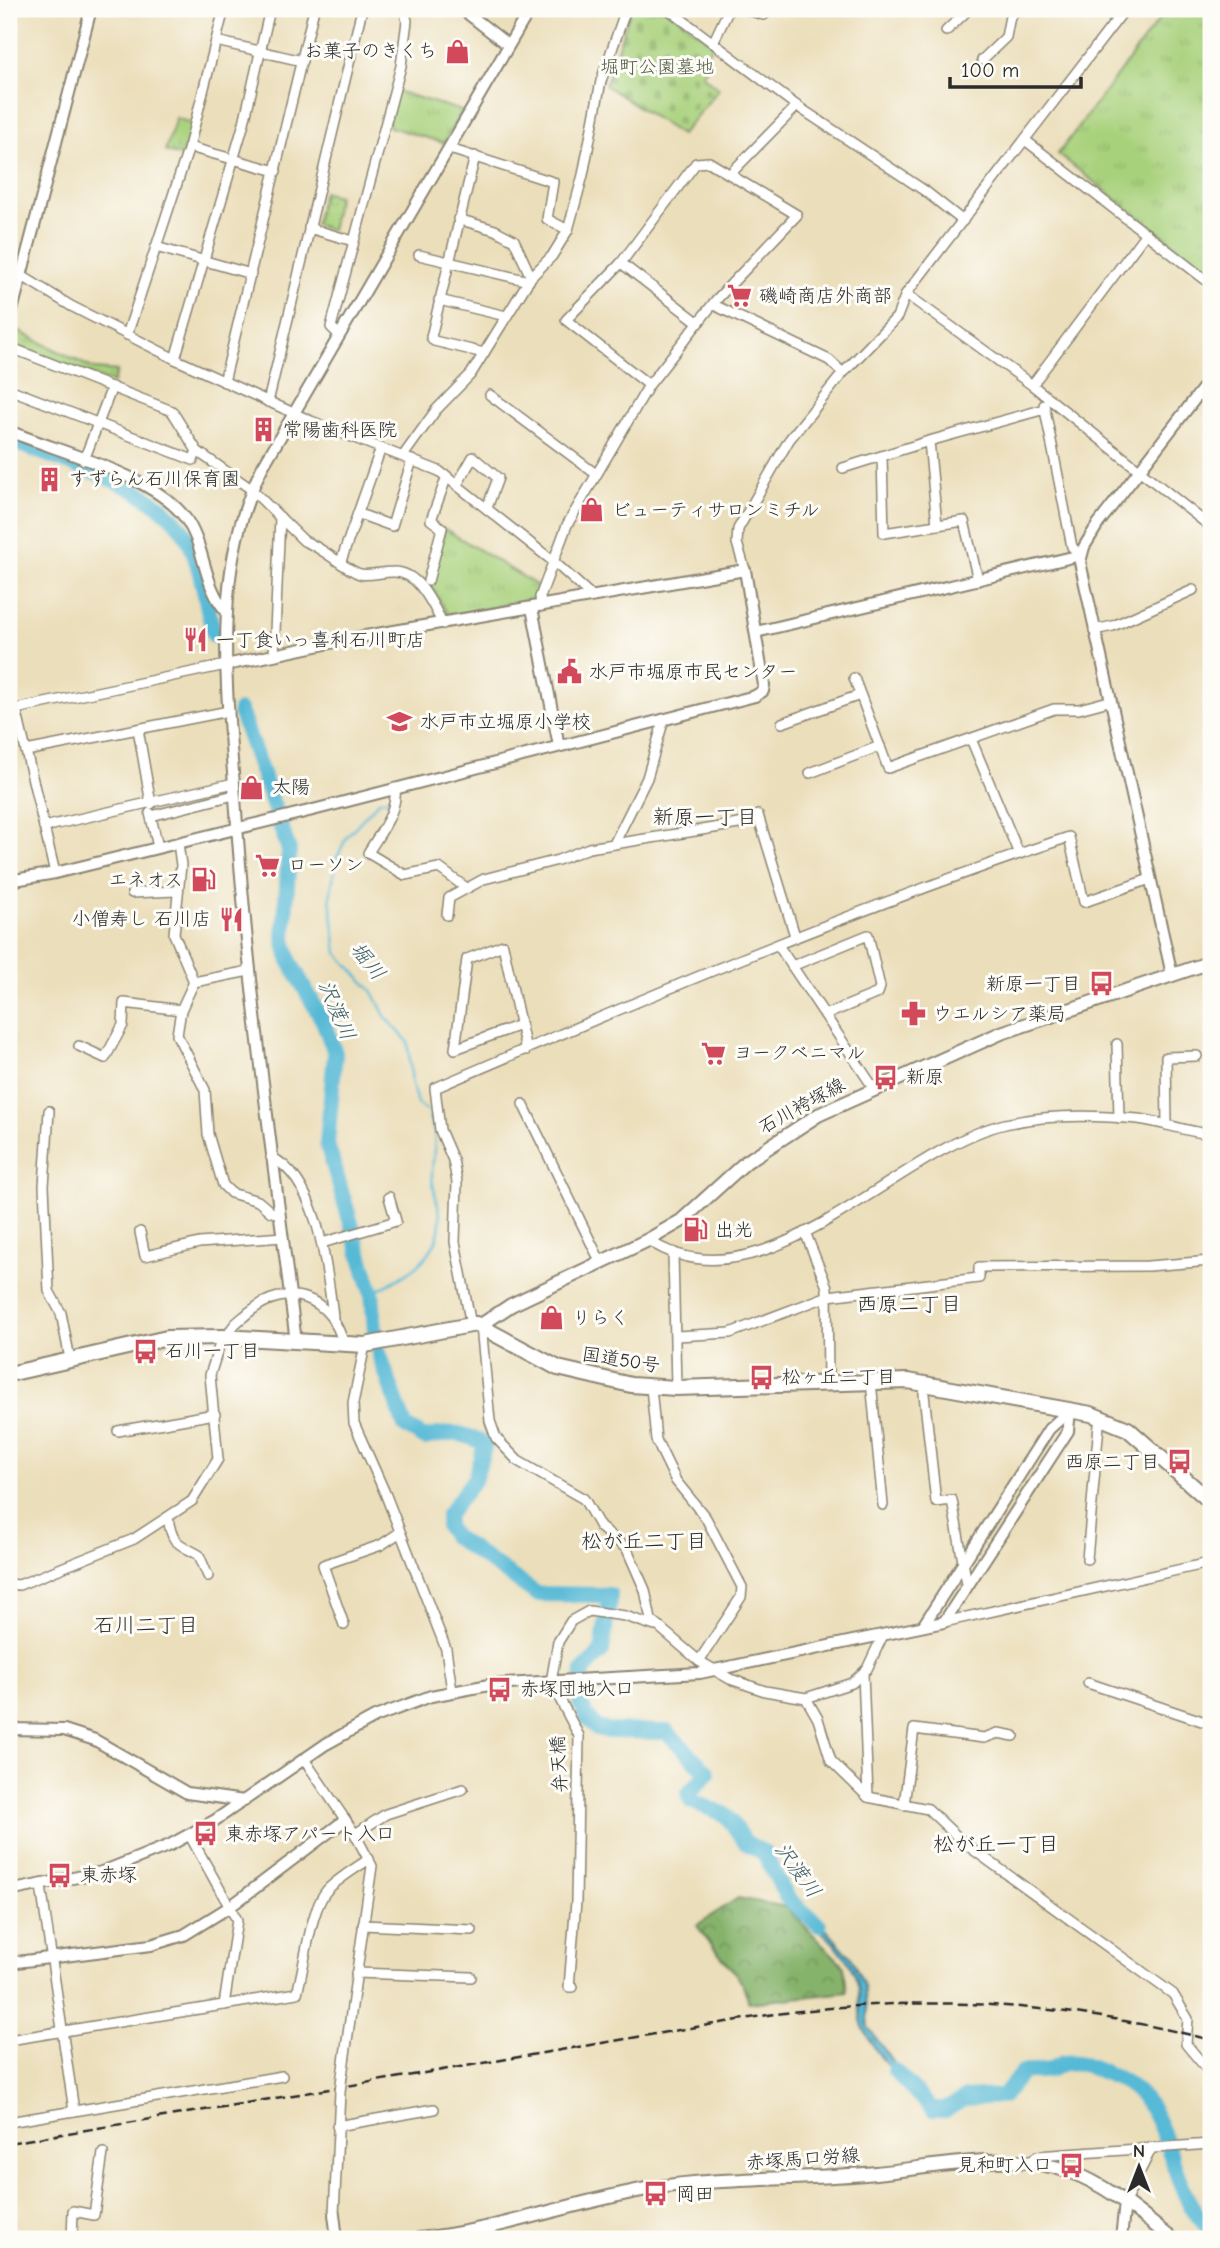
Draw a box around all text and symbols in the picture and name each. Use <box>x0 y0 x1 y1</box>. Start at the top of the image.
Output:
shop icon: お菓子のきくち <box>443 37 471 65</box>
place label: お菓子のきくち <box>304 40 437 62</box>
scale bar <box>950 46 1082 90</box>
park label: 堀町公園墓地 <box>600 56 714 78</box>
text: 100 m <box>961 58 1019 82</box>
supermarket icon: 磯崎商店外商部 <box>725 282 753 310</box>
place label: 磯崎商店外商部 <box>759 285 892 307</box>
building icon: 常陽歯科医院 <box>249 416 277 444</box>
place label: 常陽歯科医院 <box>283 419 397 441</box>
building icon: すずらん石川保育園 <box>35 465 63 493</box>
place label: すずらん石川保育園 <box>69 468 240 490</box>
shop icon: ビューティサロンミチル <box>578 496 606 524</box>
place label: ビューティサロンミチル <box>612 499 820 521</box>
restaurant icon: 一丁食いっ喜利石川町店 <box>182 626 210 654</box>
place label: 一丁食いっ喜利石川町店 <box>216 629 425 651</box>
public building icon: 水戸市堀原市民センター <box>555 658 583 686</box>
place label: 水戸市堀原市民センター <box>589 661 797 683</box>
school or university icon: 水戸市立堀原小学校 <box>386 708 414 736</box>
place label: 水戸市立堀原小学校 <box>420 711 591 733</box>
shop icon: 太陽 <box>238 773 266 801</box>
place label: 太陽 <box>272 776 310 798</box>
district label: 新原一丁目 <box>653 805 758 829</box>
supermarket icon: ローソン <box>254 851 282 879</box>
place label: ローソン <box>288 854 364 876</box>
fuel station icon: エネオス <box>189 866 217 894</box>
place label: エネオス <box>108 869 183 891</box>
restaurant icon: 小僧寿し 石川店 <box>217 905 245 933</box>
place label: 小僧寿し 石川店 <box>72 908 211 930</box>
water label: 堀川 <box>345 937 391 985</box>
bus stop icon: 新原一丁目 <box>1087 970 1115 998</box>
place label: 新原一丁目 <box>986 973 1081 995</box>
water label: 沢渡川 <box>314 976 360 1044</box>
pharmacy icon: ウエルシア薬局 <box>899 1000 927 1028</box>
place label: ウエルシア薬局 <box>933 1003 1066 1025</box>
supermarket icon: ヨークベニマル <box>700 1039 728 1067</box>
place label: ヨークベニマル <box>734 1042 865 1064</box>
bus stop icon: 新原 <box>872 1063 900 1091</box>
place label: 新原 <box>906 1066 944 1088</box>
street label: 石川袴塚線 <box>755 1073 849 1139</box>
fuel station icon: 出光 <box>681 1216 709 1244</box>
place label: 出光 <box>715 1219 753 1241</box>
district label: 西原二丁目 <box>857 1292 962 1316</box>
shop icon: りらく <box>538 1304 566 1332</box>
place label: りらく <box>572 1307 629 1329</box>
bus stop icon: 石川一丁目 <box>131 1337 159 1365</box>
place label: 石川一丁目 <box>165 1340 260 1362</box>
street label: 国道50号 <box>580 1343 662 1377</box>
bus stop icon: 松ヶ丘二丁目 <box>748 1363 776 1391</box>
place label: 松ヶ丘二丁目 <box>782 1366 896 1388</box>
bus stop icon: 西原二丁目 <box>1166 1448 1194 1476</box>
place label: 西原二丁目 <box>1065 1451 1160 1473</box>
district label: 松が丘二丁目 <box>581 1529 707 1553</box>
district label: 石川二丁目 <box>94 1613 199 1637</box>
bus stop icon: 赤塚団地入口 <box>486 1675 514 1703</box>
place label: 赤塚団地入口 <box>520 1678 634 1700</box>
street label: 弁天橋 <box>547 1735 571 1793</box>
bus stop icon: 東赤塚アパート入口 <box>191 1820 219 1848</box>
place label: 東赤塚アパート入口 <box>225 1823 395 1845</box>
district label: 松が丘一丁目 <box>933 1832 1059 1856</box>
water label: 沢渡川 <box>770 1837 826 1903</box>
bus stop icon: 東赤塚 <box>46 1861 74 1889</box>
place label: 東赤塚 <box>80 1864 137 1886</box>
north arrow <box>1104 2132 1174 2202</box>
text: N <box>1133 2140 1145 2162</box>
street label: 赤塚馬口労線 <box>745 2144 861 2174</box>
bus stop icon: 見和町入口 <box>1058 2151 1086 2179</box>
place label: 見和町入口 <box>957 2154 1052 2176</box>
bus stop icon: 岡田 <box>642 2180 670 2208</box>
place label: 岡田 <box>676 2183 714 2205</box>

